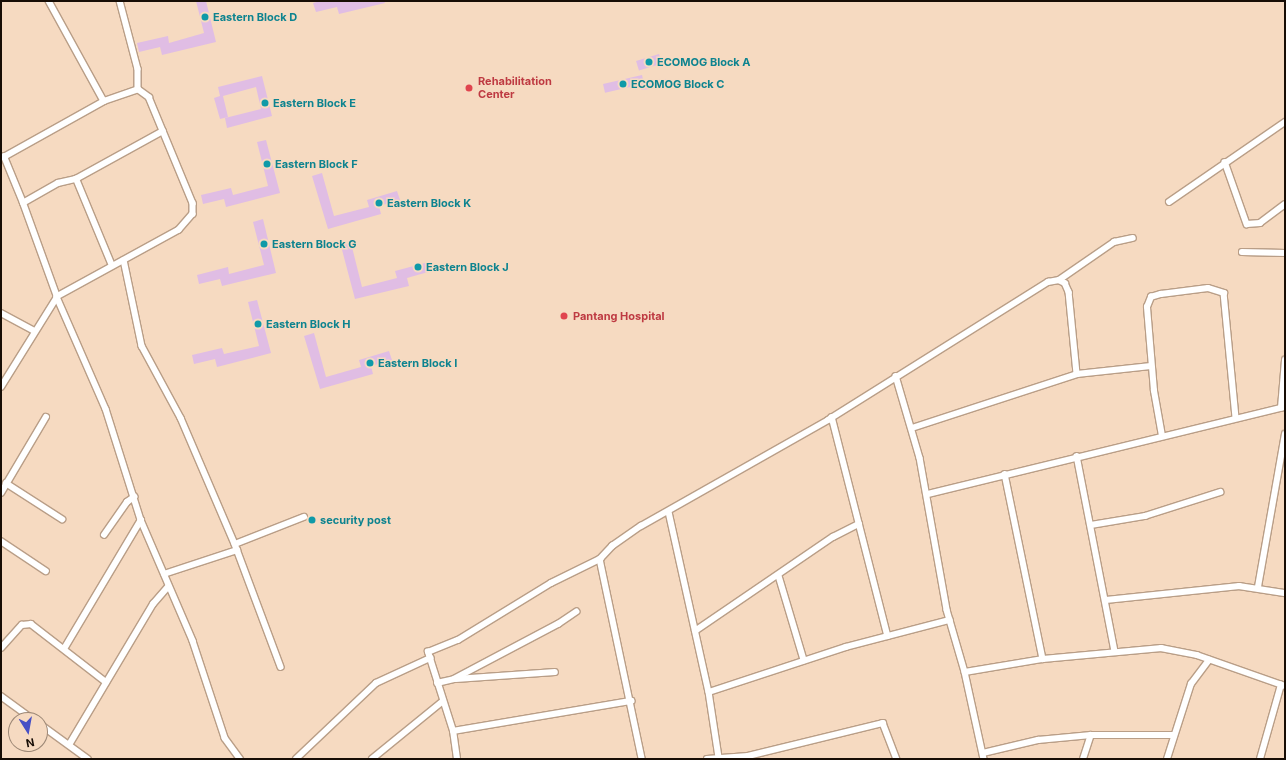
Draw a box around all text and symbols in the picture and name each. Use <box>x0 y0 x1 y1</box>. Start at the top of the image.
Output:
place label: Eastern Block D <box>213 10 297 24</box>
marker: Eastern Block D <box>200 12 210 22</box>
place label: ECOMOG Block A <box>657 55 751 69</box>
marker: ECOMOG Block A <box>644 57 654 67</box>
place label: Rehabilitation Center <box>478 75 552 101</box>
place label: ECOMOG Block C <box>631 77 724 91</box>
marker: ECOMOG Block C <box>618 79 628 89</box>
marker: Rehabilitation Center <box>463 82 475 94</box>
place label: Eastern Block E <box>273 96 356 110</box>
marker: Eastern Block E <box>260 98 270 108</box>
place label: Eastern Block F <box>275 157 358 171</box>
marker: Eastern Block F <box>262 159 272 169</box>
place label: Eastern Block K <box>387 196 471 210</box>
marker: Eastern Block K <box>374 198 384 208</box>
place label: Eastern Block G <box>272 237 356 251</box>
marker: Eastern Block G <box>259 239 269 249</box>
place label: Eastern Block J <box>426 260 509 274</box>
marker: Eastern Block J <box>413 262 423 272</box>
place label: Pantang Hospital <box>573 309 665 323</box>
marker: Pantang Hospital <box>558 310 570 322</box>
place label: Eastern Block H <box>266 317 350 331</box>
marker: Eastern Block H <box>253 319 263 329</box>
place label: Eastern Block I <box>378 356 457 370</box>
marker: Eastern Block I <box>365 358 375 368</box>
place label: security post <box>320 513 391 527</box>
marker: security post <box>307 515 317 525</box>
north arrow <box>8 712 48 752</box>
text: N <box>25 735 36 750</box>

